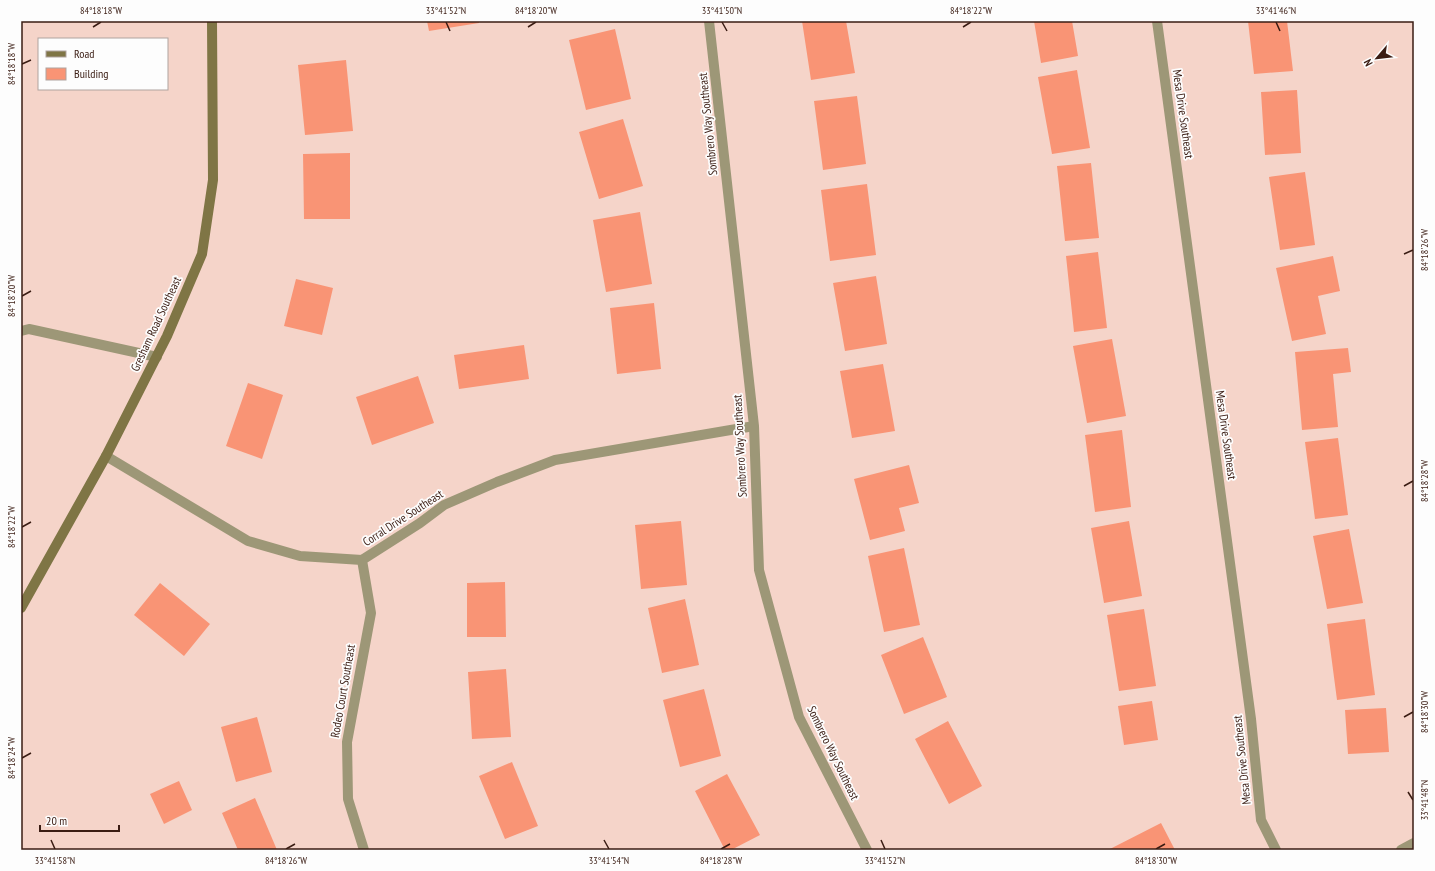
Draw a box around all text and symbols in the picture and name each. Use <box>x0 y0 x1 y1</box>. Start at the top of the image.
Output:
text: 84°18'18"W <box>80 4 122 17</box>
text: 33°41'52"N <box>426 4 466 17</box>
text: 84°18'20"W <box>515 4 557 17</box>
text: 33°41'50"N <box>702 4 742 17</box>
text: 84°18'22"W <box>950 4 992 17</box>
text: 33°41'46"N <box>1256 4 1296 17</box>
legend <box>38 38 168 90</box>
north arrow <box>1357 38 1397 78</box>
text: 84°18'18"W <box>5 43 18 85</box>
text: Road <box>74 46 94 61</box>
text: N <box>1361 57 1376 69</box>
text: Building <box>74 66 109 81</box>
street label: Mesa Drive Southeast <box>1170 69 1197 160</box>
street label: Sombrero Way Southeast <box>695 71 720 176</box>
text: 84°18'26"W <box>1418 229 1431 271</box>
street label: Gresham Road Southeast <box>127 273 184 374</box>
text: 84°18'20"W <box>5 275 18 317</box>
street label: Mesa Drive Southeast <box>1213 390 1240 481</box>
street label: Sombrero Way Southeast <box>729 394 750 498</box>
text: 84°18'28"W <box>1418 460 1431 502</box>
street label: Corral Drive Southeast <box>360 486 446 549</box>
text: 84°18'22"W <box>5 506 18 548</box>
street label: Rodeo Court Southeast <box>327 642 358 739</box>
text: 84°18'30"W <box>1418 691 1431 733</box>
street label: Sombrero Way Southeast <box>804 703 863 803</box>
street label: Mesa Drive Southeast <box>1229 714 1254 805</box>
text: 84°18'24"W <box>5 737 18 779</box>
text: 33°41'48"N <box>1418 780 1431 820</box>
scale bar <box>40 807 119 833</box>
text: 20 m <box>46 813 67 828</box>
text: 33°41'58"N <box>35 854 75 867</box>
text: 84°18'26"W <box>265 854 307 867</box>
text: 33°41'54"N <box>589 854 629 867</box>
text: 84°18'28"W <box>700 854 742 867</box>
text: 33°41'52"N <box>865 854 905 867</box>
text: 84°18'30"W <box>1135 854 1177 867</box>

